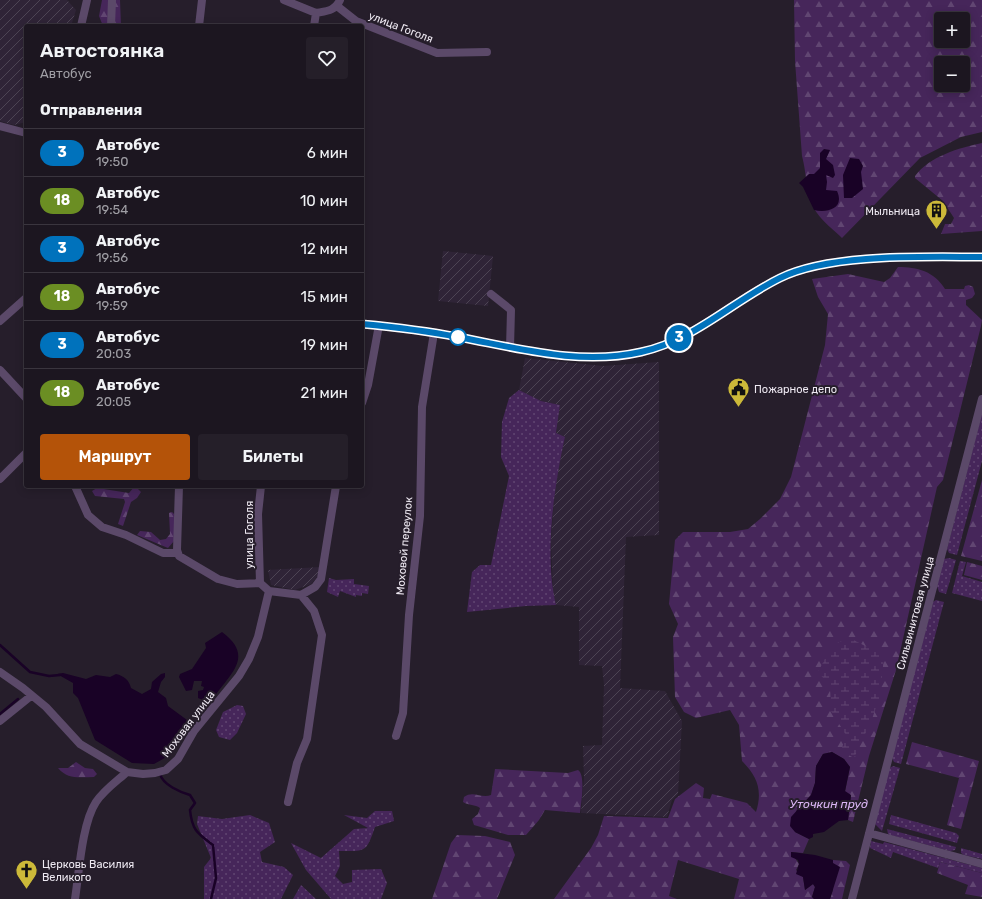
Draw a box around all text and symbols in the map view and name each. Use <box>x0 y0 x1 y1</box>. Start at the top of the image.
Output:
street label: улица Гоголя <box>367 9 435 46</box>
map controls <box>934 12 970 92</box>
button: + <box>934 12 970 48</box>
button: heart <box>306 37 348 79</box>
text: Автостоянка <box>40 39 164 62</box>
button: − <box>934 56 970 92</box>
text: Автобус <box>40 66 92 81</box>
text: Отправления <box>40 101 142 119</box>
text: Автобус <box>96 136 160 154</box>
text: 3 <box>57 144 67 161</box>
text: 6 мин <box>307 144 348 162</box>
text: 19:50 <box>96 154 129 169</box>
text: Автобус <box>96 184 160 202</box>
text: 18 <box>54 192 70 209</box>
text: 10 мин <box>300 192 348 210</box>
building icon: Мыльница <box>923 198 949 231</box>
text: 19:54 <box>96 202 128 217</box>
place label: Мыльница <box>865 205 920 218</box>
text: Автобус <box>96 232 160 250</box>
text: 3 <box>57 240 67 257</box>
text: 12 мин <box>301 240 348 258</box>
text: 19:56 <box>96 250 128 265</box>
text: Автобус <box>96 280 160 298</box>
text: 18 <box>54 288 70 305</box>
text: 15 мин <box>300 288 348 306</box>
text: 19:59 <box>96 298 128 313</box>
line badge: 3 <box>666 325 692 351</box>
text: Автобус <box>96 328 160 346</box>
unlabelled marker <box>449 328 467 346</box>
text: 3 <box>674 329 684 346</box>
text: 3 <box>57 336 67 353</box>
text: 19 мин <box>301 336 348 354</box>
text: 20:03 <box>96 346 131 361</box>
text: Автобус <box>96 376 160 394</box>
public building icon: Пожарное депо <box>726 376 752 409</box>
place label: Пожарное депо <box>754 383 837 396</box>
text: 18 <box>54 384 70 401</box>
text: 21 мин <box>301 384 348 402</box>
text: 20:05 <box>96 394 131 409</box>
button: Маршрут <box>40 434 190 480</box>
button: Билеты <box>198 434 348 480</box>
street label: Моховой переулок <box>394 496 415 596</box>
street label: улица Гоголя <box>243 501 256 569</box>
street label: Сильвинитовая улица <box>894 555 937 671</box>
street label: Моховая улица <box>159 688 218 760</box>
water label: Уточкин пруд <box>790 797 868 811</box>
church icon: Церковь Василия Великого <box>14 857 40 890</box>
place label: Церковь Василия Великого <box>42 858 134 884</box>

